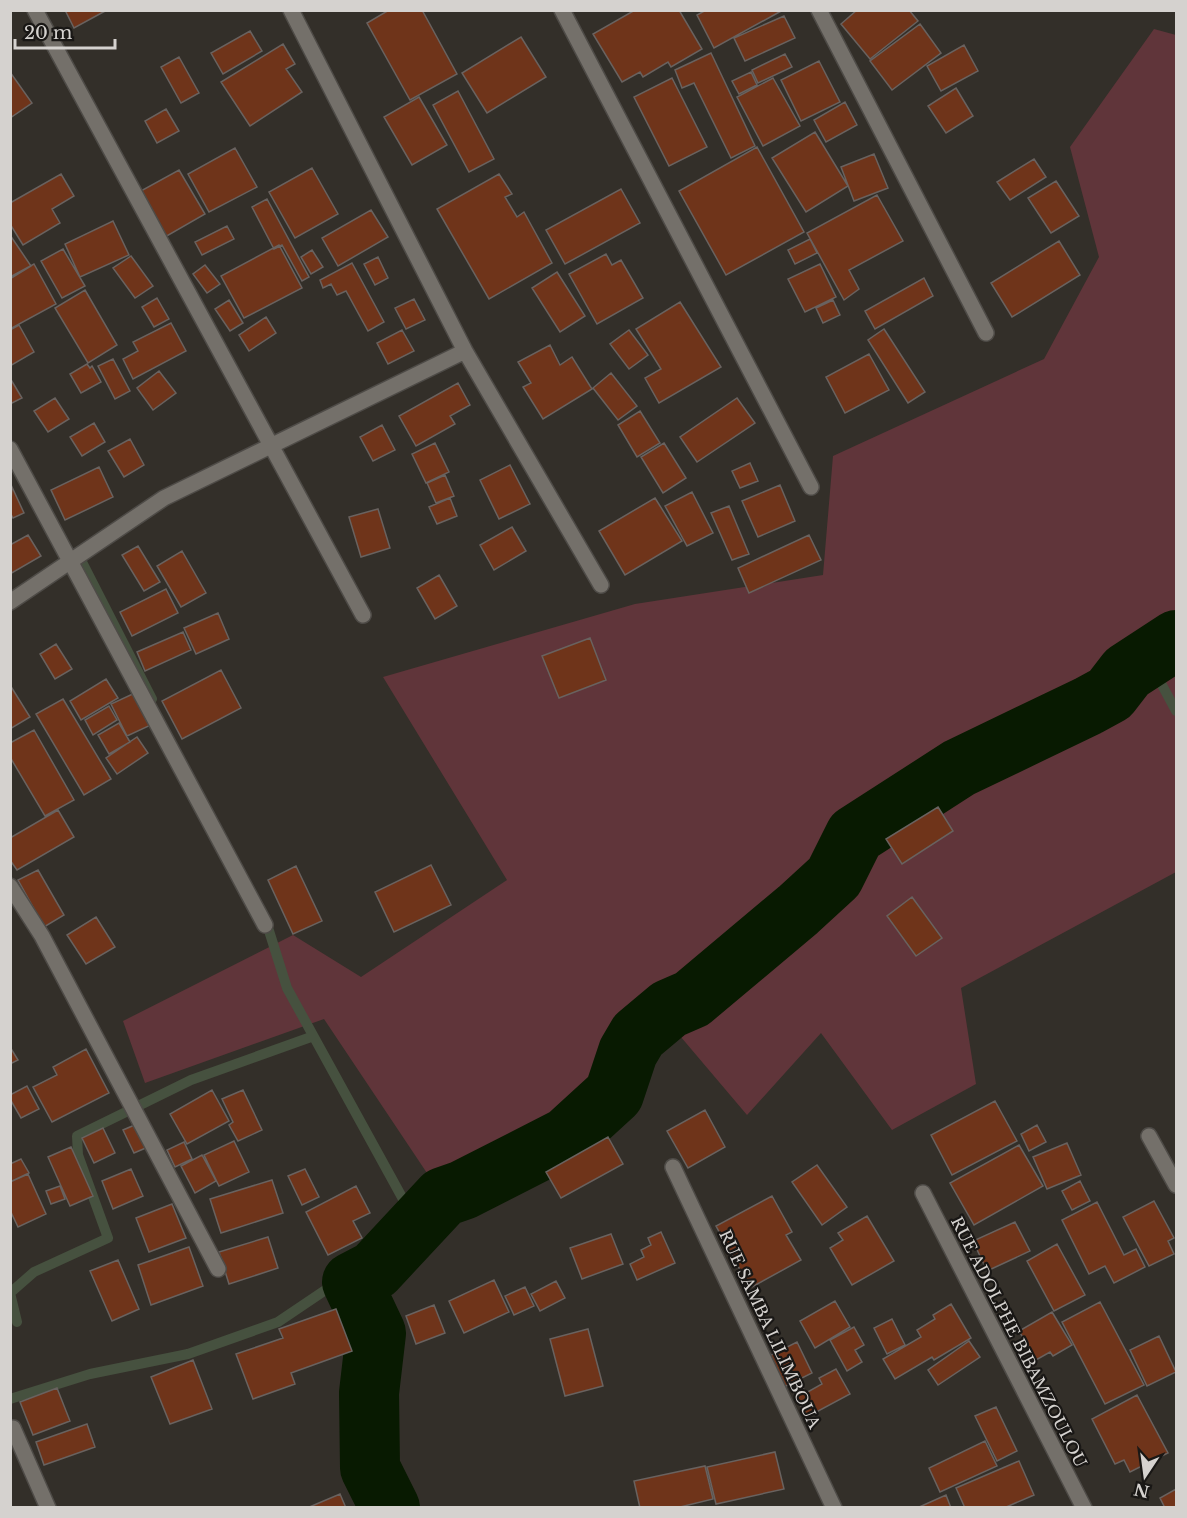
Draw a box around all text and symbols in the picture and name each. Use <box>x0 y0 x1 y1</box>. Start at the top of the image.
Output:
scale bar <box>15 12 116 50</box>
text: 20 m <box>24 22 72 44</box>
street label: RUE ADOLPHE BIBAMZOULOU <box>947 1213 1091 1471</box>
street label: RUE SAMBA LILIMBOUA <box>715 1226 825 1432</box>
north arrow <box>1115 1446 1175 1506</box>
text: N <box>1132 1479 1151 1502</box>

